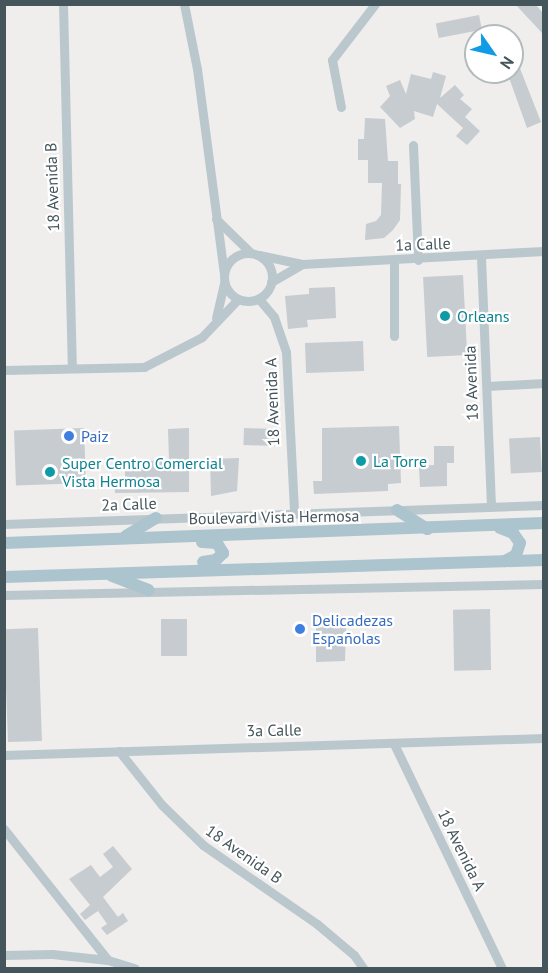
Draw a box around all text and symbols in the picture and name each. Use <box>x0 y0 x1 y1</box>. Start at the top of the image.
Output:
north arrow <box>464 24 524 84</box>
text: N <box>496 53 518 73</box>
street label: 18 Avenida B <box>41 142 63 232</box>
street label: 1a Calle <box>395 233 451 255</box>
place label: Orleans <box>457 306 510 326</box>
marker: Orleans <box>438 309 452 323</box>
street label: 18 Avenida <box>460 345 482 421</box>
street label: 18 Avenida A <box>261 357 283 447</box>
place label: Paiz <box>81 426 109 446</box>
marker: Paiz <box>62 429 76 443</box>
place label: La Torre <box>373 451 428 471</box>
place label: Super Centro Comercial Vista Hermosa <box>62 453 223 491</box>
marker: La Torre <box>354 454 368 468</box>
marker: Super Centro Comercial Vista Hermosa <box>43 465 57 479</box>
street label: 2a Calle <box>101 493 157 515</box>
street label: Boulevard Vista Hermosa <box>188 506 360 528</box>
place label: Delicadezas Españolas <box>312 610 393 648</box>
marker: Delicadezas Españolas <box>293 622 307 636</box>
street label: 3a Calle <box>246 720 302 740</box>
street label: 18 Avenida A <box>434 806 490 894</box>
street label: 18 Avenida B <box>202 821 286 887</box>

